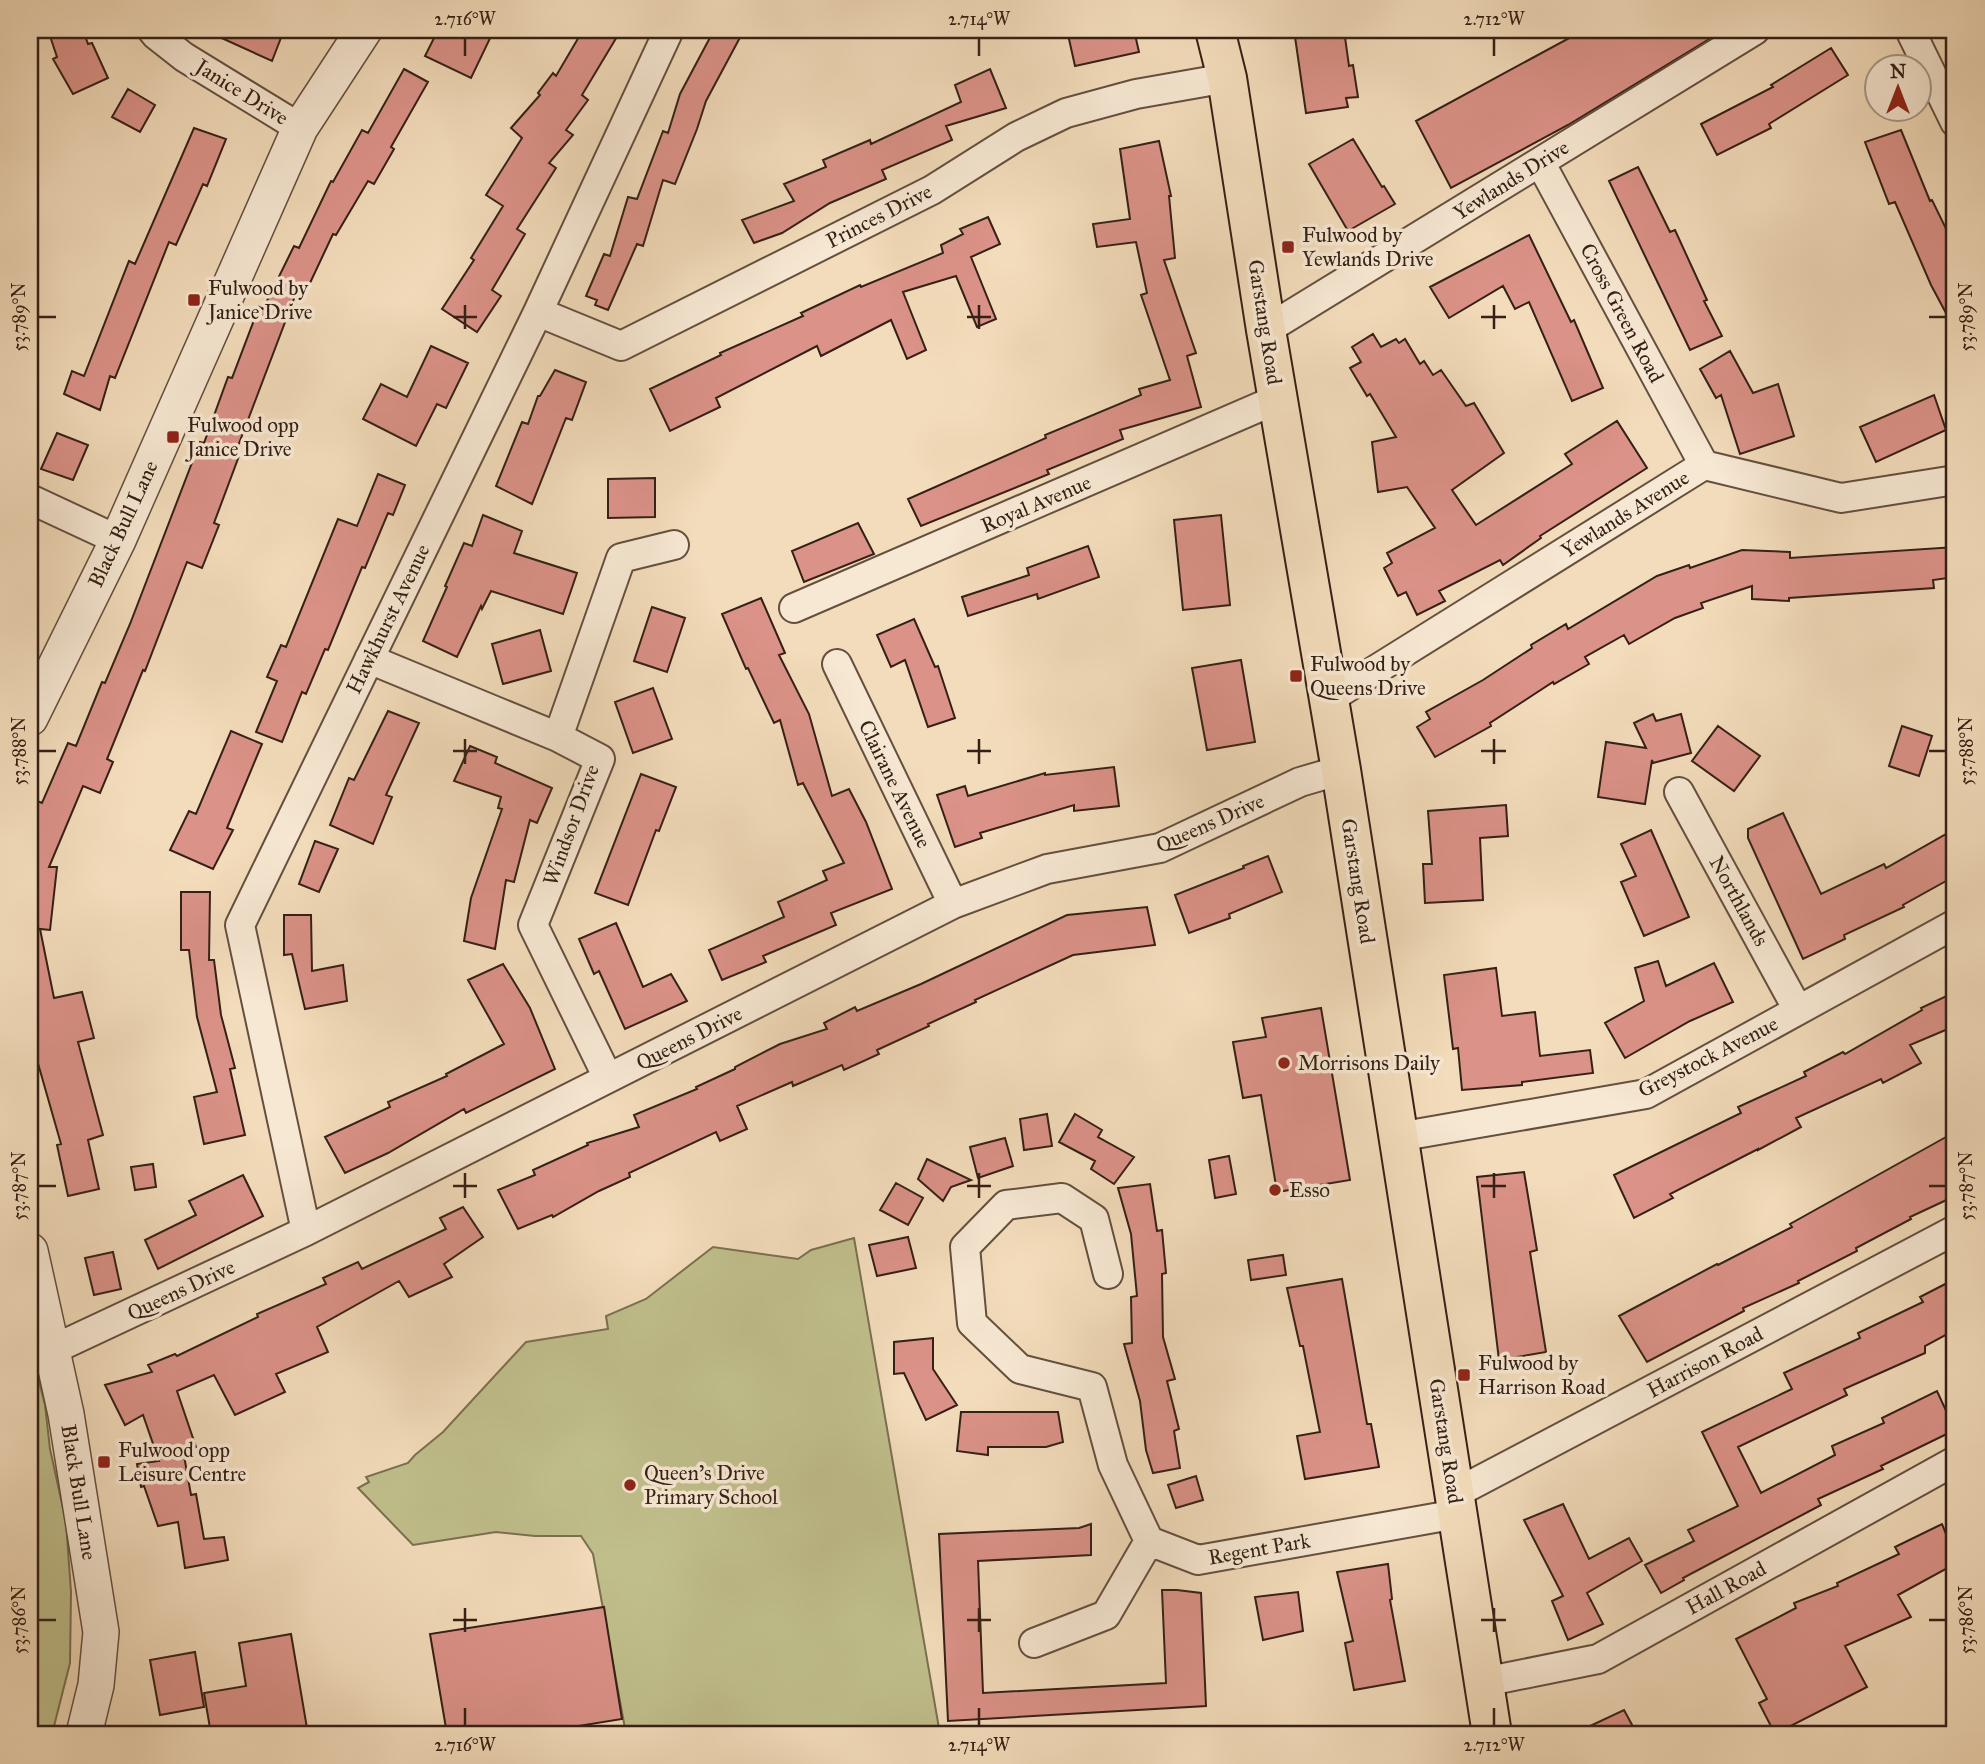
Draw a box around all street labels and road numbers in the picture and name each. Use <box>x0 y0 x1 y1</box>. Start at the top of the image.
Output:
street label: Janice Drive <box>189 52 293 131</box>
street label: Yewlands Drive <box>1448 134 1574 226</box>
street label: Princes Drive <box>822 178 936 254</box>
street label: Cross Green Road <box>1574 239 1670 387</box>
street label: Garstang Road <box>1242 258 1288 387</box>
street label: Black Bull Lane <box>82 456 164 592</box>
street label: Yewlands Avenue <box>1556 464 1694 564</box>
street label: Royal Avenue <box>977 469 1095 539</box>
street label: Hawkhurst Avenue <box>340 540 436 698</box>
street label: Clairane Avenue <box>853 716 937 852</box>
street label: Windsor Drive <box>537 761 605 889</box>
street label: Queens Drive <box>1152 788 1268 858</box>
street label: Garstang Road <box>1335 817 1381 946</box>
street label: Northlands <box>1704 851 1774 951</box>
street label: Queens Drive <box>632 1000 747 1076</box>
street label: Greystock Avenue <box>1634 1010 1783 1103</box>
street label: Queens Drive <box>123 1254 239 1326</box>
street label: Harrison Road <box>1643 1320 1768 1403</box>
street label: Garstang Road <box>1423 1377 1469 1506</box>
street label: Black Bull Lane <box>55 1422 103 1562</box>
street label: Regent Park <box>1206 1527 1312 1571</box>
street label: Hall Road <box>1681 1555 1771 1621</box>

